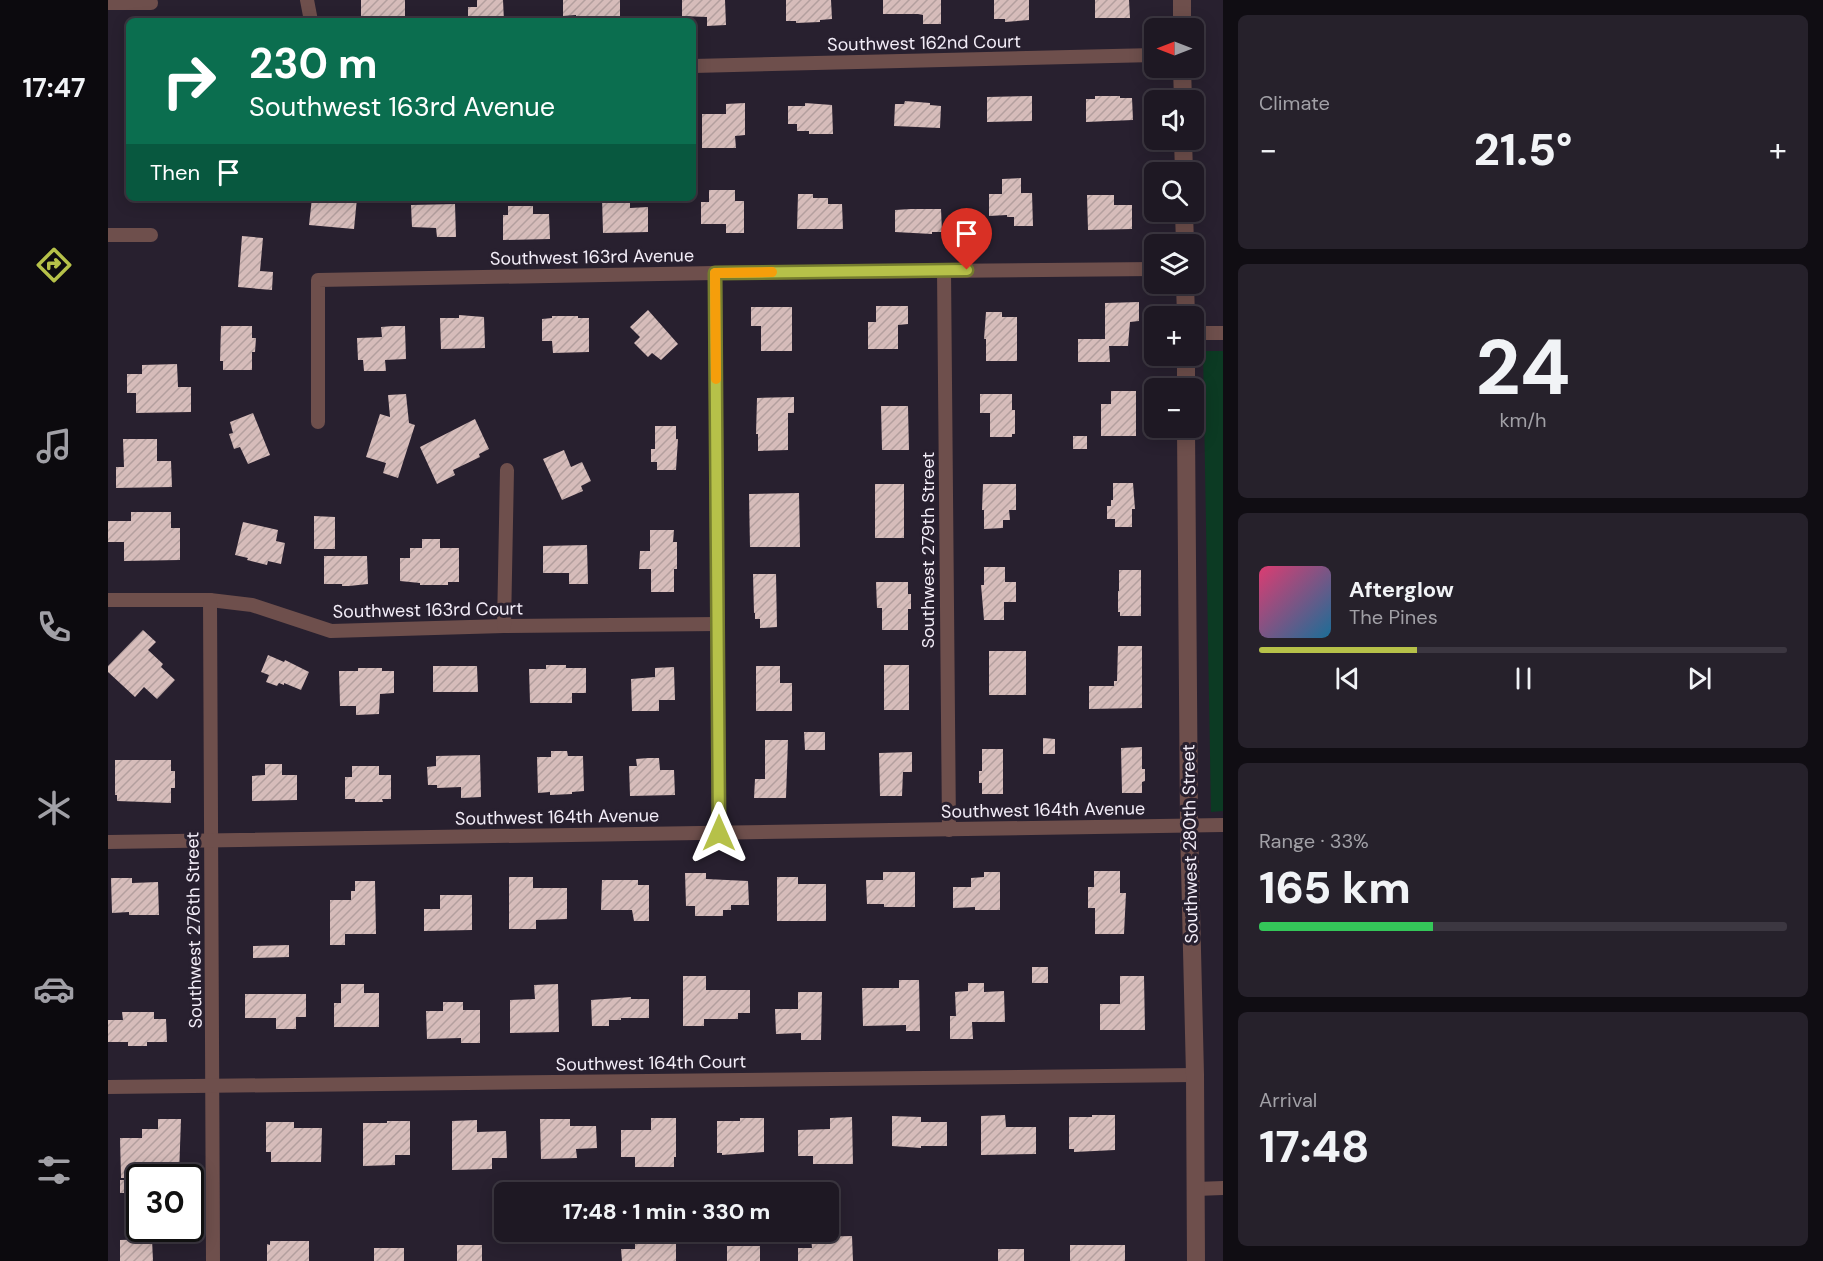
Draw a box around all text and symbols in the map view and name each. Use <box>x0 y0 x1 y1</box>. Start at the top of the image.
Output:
north arrow <box>1144 18 1204 78</box>
map controls <box>1144 18 1204 438</box>
street label: Southwest 162nd Court <box>827 29 1021 57</box>
text: 230 m <box>249 36 378 91</box>
icon: right <box>150 42 228 120</box>
text: 17:47 <box>22 70 86 105</box>
text: Southwest 163rd Avenue <box>249 89 555 124</box>
button: sound <box>1144 90 1204 150</box>
text: Climate <box>1259 90 1330 116</box>
text: 21.5° <box>1474 120 1572 179</box>
text: − <box>1259 128 1277 171</box>
text: + <box>1769 128 1787 171</box>
icon: arrive <box>212 156 245 189</box>
text: Then <box>150 158 200 187</box>
button: search <box>1144 162 1204 222</box>
pin <box>941 208 992 270</box>
icon: arrive <box>950 217 983 250</box>
button: layers <box>1144 234 1204 294</box>
street label: Southwest 163rd Avenue <box>490 243 694 271</box>
icon: directions <box>33 244 75 286</box>
button: + <box>1144 306 1204 366</box>
text: 24 <box>1475 317 1571 418</box>
button: − <box>1144 378 1204 438</box>
text: km/h <box>1499 407 1547 433</box>
icon: music <box>33 425 75 467</box>
street label: Southwest 279th Street <box>916 452 940 648</box>
text: Afterglow <box>1349 575 1454 604</box>
street label: Southwest 163rd Court <box>333 596 523 624</box>
text: The Pines <box>1349 604 1438 630</box>
icon: phone <box>33 606 75 648</box>
icon: previous <box>1331 662 1364 695</box>
icon: pause <box>1507 662 1540 695</box>
icon: next <box>1683 662 1716 695</box>
street label: Southwest 280th Street <box>1176 744 1204 944</box>
icon: climate <box>33 787 75 829</box>
street label: Southwest 164th Avenue <box>941 796 1145 824</box>
position arrow <box>687 801 751 865</box>
street label: Southwest 164th Avenue <box>455 803 659 831</box>
text: Range · 33% <box>1259 828 1369 854</box>
street label: Southwest 276th Street <box>180 831 208 1029</box>
text: 165 km <box>1259 858 1411 917</box>
icon: car <box>33 968 75 1010</box>
street label: Southwest 164th Court <box>556 1049 746 1077</box>
text: Arrival <box>1259 1087 1317 1113</box>
text: 17:48 <box>1259 1117 1370 1176</box>
icon: filters <box>33 1149 75 1191</box>
speed limit sign: 30 <box>126 1164 204 1242</box>
text: 17:48 · 1 min · 330 m <box>563 1197 770 1226</box>

